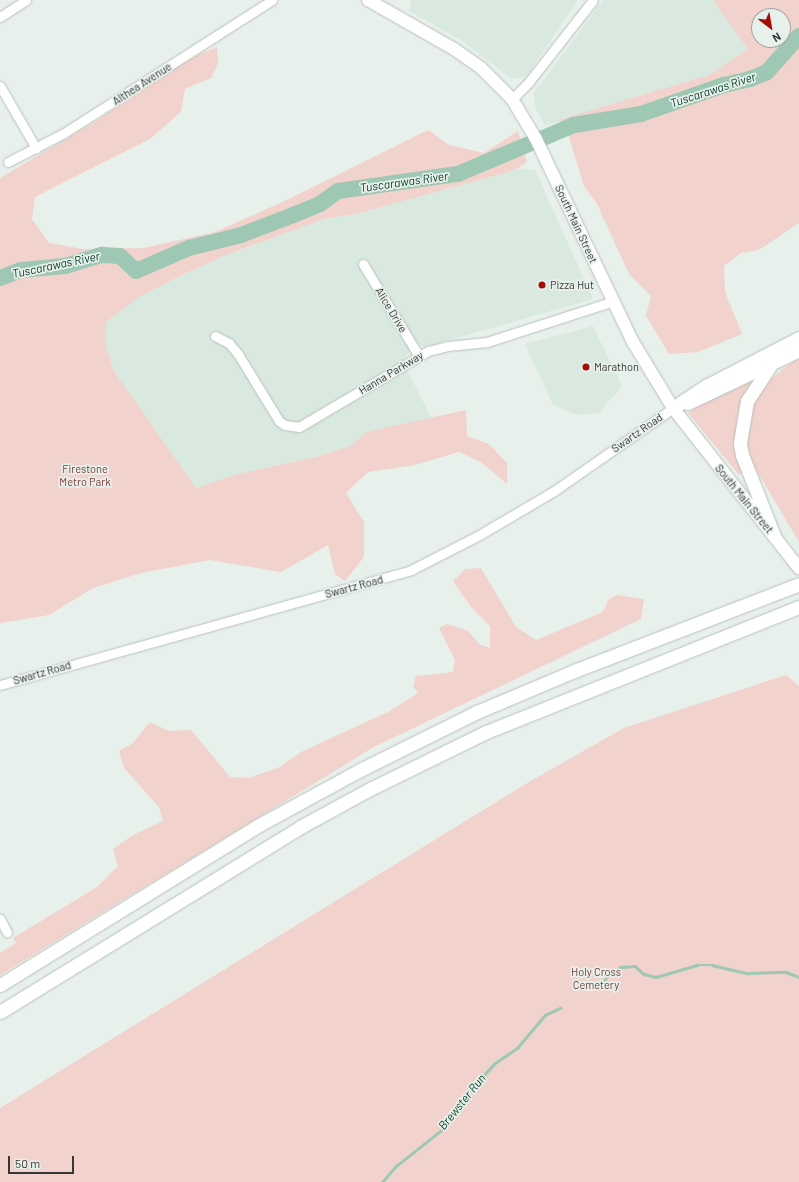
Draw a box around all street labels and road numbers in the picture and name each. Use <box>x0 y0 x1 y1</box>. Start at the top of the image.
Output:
street label: Althea Avenue <box>110 60 174 108</box>
street label: South Main Street <box>552 183 600 265</box>
street label: Alice Drive <box>372 285 410 335</box>
street label: Hanna Parkway <box>357 349 425 397</box>
street label: Swartz Road <box>609 411 665 455</box>
street label: South Main Street <box>712 462 776 536</box>
street label: Swartz Road <box>324 573 384 601</box>
street label: Swartz Road <box>12 658 72 688</box>

